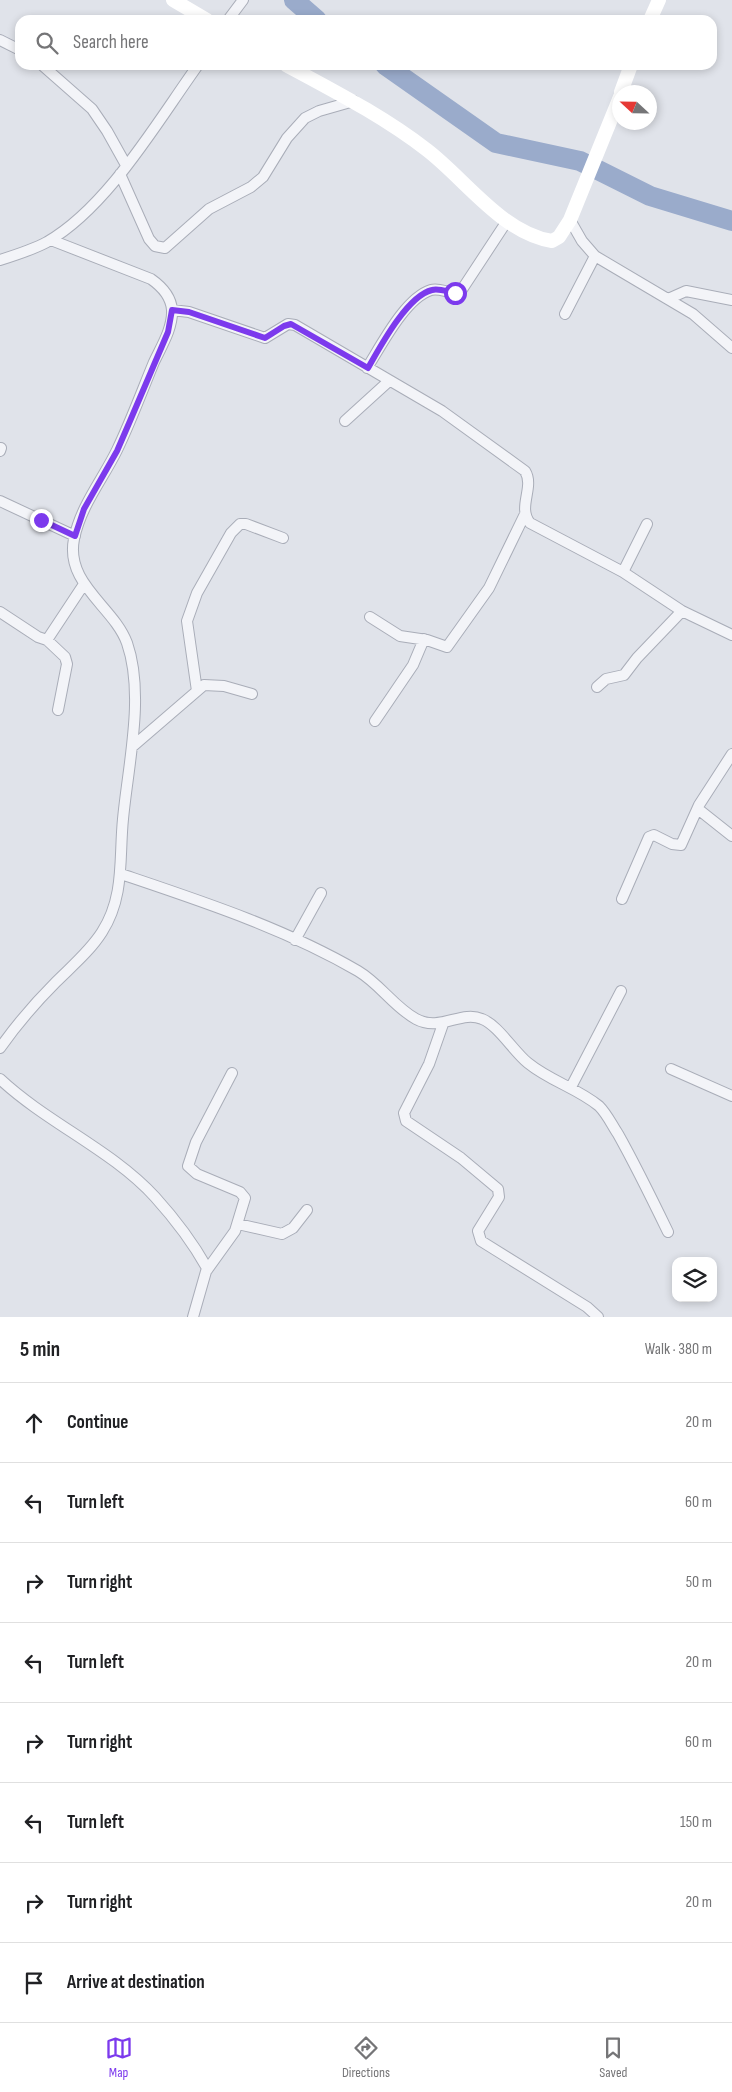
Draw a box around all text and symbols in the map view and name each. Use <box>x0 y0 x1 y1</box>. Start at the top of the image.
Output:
search box <box>15 15 717 70</box>
icon: search <box>33 29 61 57</box>
text: Search here <box>73 31 149 54</box>
north arrow <box>612 85 657 130</box>
route start <box>444 282 467 305</box>
route end <box>30 509 53 532</box>
map controls <box>672 1257 717 1302</box>
button: layers <box>672 1257 717 1302</box>
text: 5 min <box>20 1337 60 1362</box>
text: Walk · 380 m <box>645 1340 712 1359</box>
icon: ahead <box>20 1409 48 1437</box>
text: Continue <box>67 1411 128 1434</box>
text: 20 m <box>685 1413 712 1432</box>
icon: left <box>20 1489 48 1517</box>
text: Turn left <box>67 1491 124 1514</box>
text: 60 m <box>685 1493 712 1512</box>
icon: right <box>20 1569 48 1597</box>
text: Turn right <box>67 1571 132 1594</box>
text: 50 m <box>686 1573 712 1592</box>
icon: left <box>20 1649 48 1677</box>
text: Turn left <box>67 1651 124 1674</box>
text: 20 m <box>685 1653 712 1672</box>
icon: right <box>20 1729 48 1757</box>
text: Turn right <box>67 1731 132 1754</box>
text: 60 m <box>685 1733 712 1752</box>
icon: left <box>20 1809 48 1837</box>
text: Turn left <box>67 1811 124 1834</box>
text: 150 m <box>680 1813 712 1832</box>
icon: right <box>20 1889 48 1917</box>
text: Turn right <box>67 1891 132 1914</box>
text: 20 m <box>685 1893 712 1912</box>
icon: arrive <box>20 1969 48 1997</box>
text: Arrive at destination <box>67 1971 205 1994</box>
tab: Map <box>105 2034 133 2081</box>
tab: Directions <box>342 2034 390 2081</box>
tab: Saved <box>599 2034 627 2081</box>

